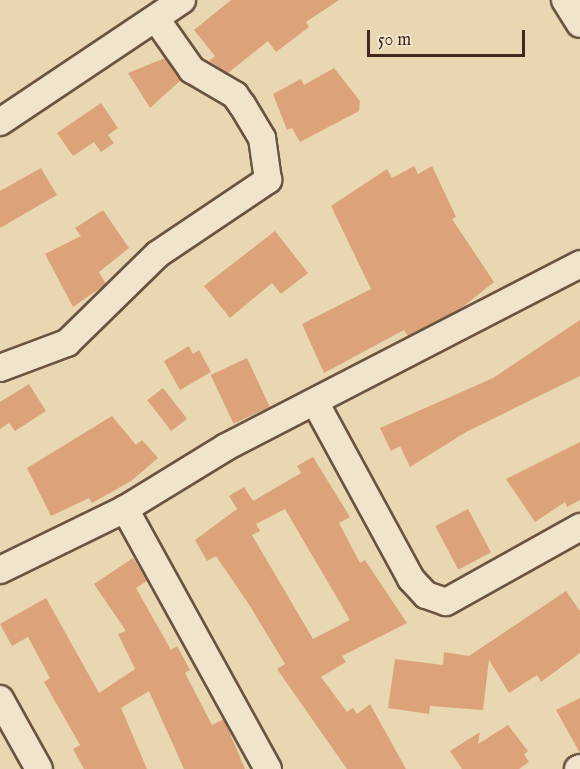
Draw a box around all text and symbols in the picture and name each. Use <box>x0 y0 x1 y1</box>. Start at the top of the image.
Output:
scale bar <box>370 18 528 56</box>
text: 50 m <box>378 29 411 52</box>

